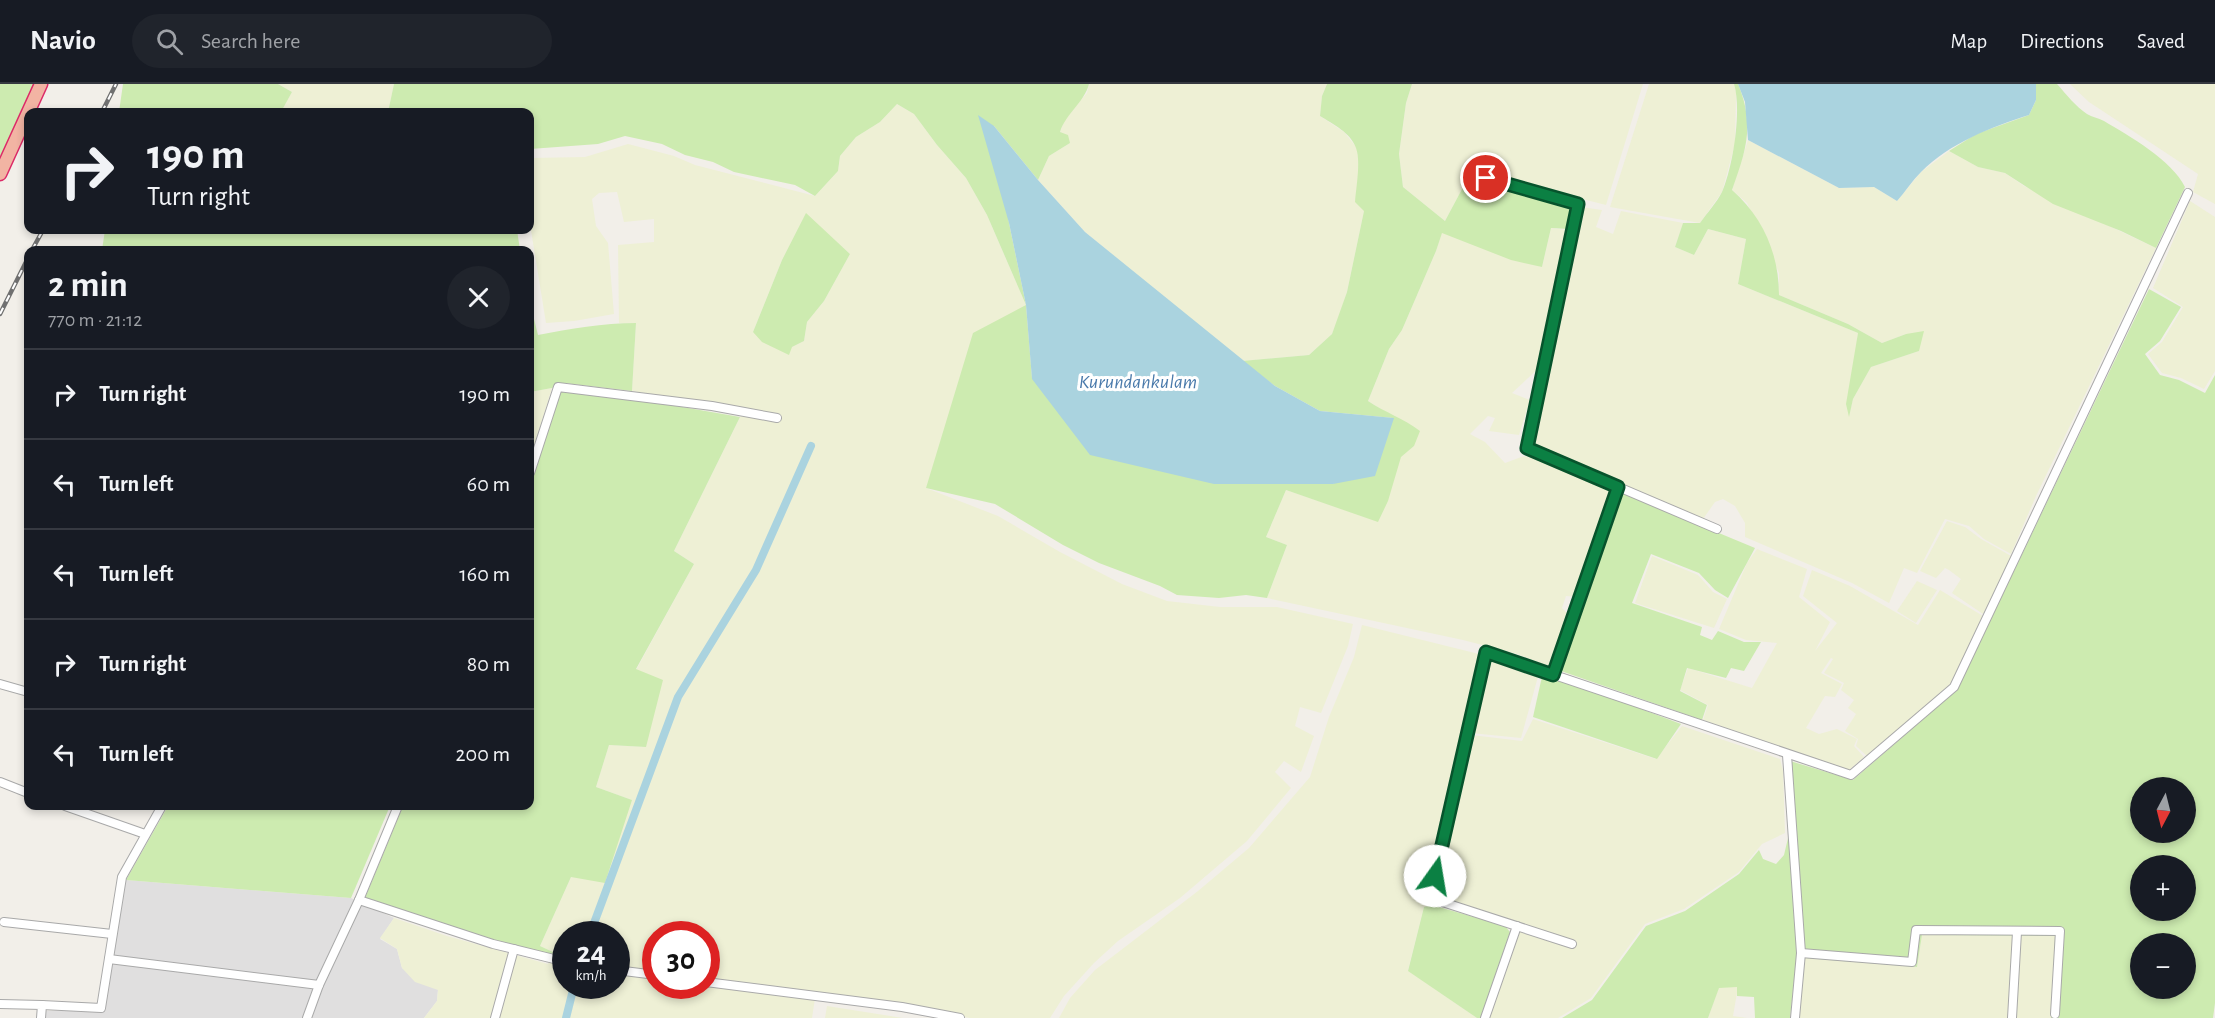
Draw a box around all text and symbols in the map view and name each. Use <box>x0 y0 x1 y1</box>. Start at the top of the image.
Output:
search box <box>132 14 552 68</box>
icon: search <box>153 25 186 58</box>
text: Navio <box>30 27 96 55</box>
text: Search here <box>201 30 300 52</box>
text: Map <box>1951 31 1987 52</box>
text: Directions <box>2020 31 2104 52</box>
text: Saved <box>2137 31 2185 52</box>
icon: right <box>48 132 126 210</box>
text: 190 m <box>147 134 245 176</box>
pin <box>1460 152 1511 203</box>
icon: arrive <box>1469 161 1502 194</box>
text: Turn right <box>147 183 250 210</box>
button: close <box>447 266 510 329</box>
text: 2 min <box>48 267 128 303</box>
text: 770 m · 21:12 <box>48 310 142 330</box>
water label: Kurundankulam <box>1079 372 1197 392</box>
icon: right <box>48 378 81 411</box>
text: Turn right <box>99 383 186 405</box>
text: 190 m <box>459 383 510 405</box>
icon: left <box>48 468 81 501</box>
text: Turn left <box>99 473 173 495</box>
text: 60 m <box>467 473 510 495</box>
icon: left <box>48 558 81 591</box>
text: Turn left <box>99 563 173 585</box>
text: 160 m <box>459 563 510 585</box>
icon: right <box>48 648 81 681</box>
text: Turn right <box>99 653 186 675</box>
text: 80 m <box>467 653 510 675</box>
icon: left <box>48 738 81 771</box>
text: Turn left <box>99 743 173 765</box>
text: 200 m <box>456 743 510 765</box>
north arrow <box>2130 777 2196 843</box>
map controls <box>2130 777 2196 999</box>
position arrow <box>1403 844 1467 908</box>
button: + <box>2130 855 2196 921</box>
speed limit sign: 30 <box>642 921 720 999</box>
button: − <box>2130 933 2196 999</box>
text: 24 <box>576 938 606 968</box>
text: km/h <box>576 968 606 983</box>

